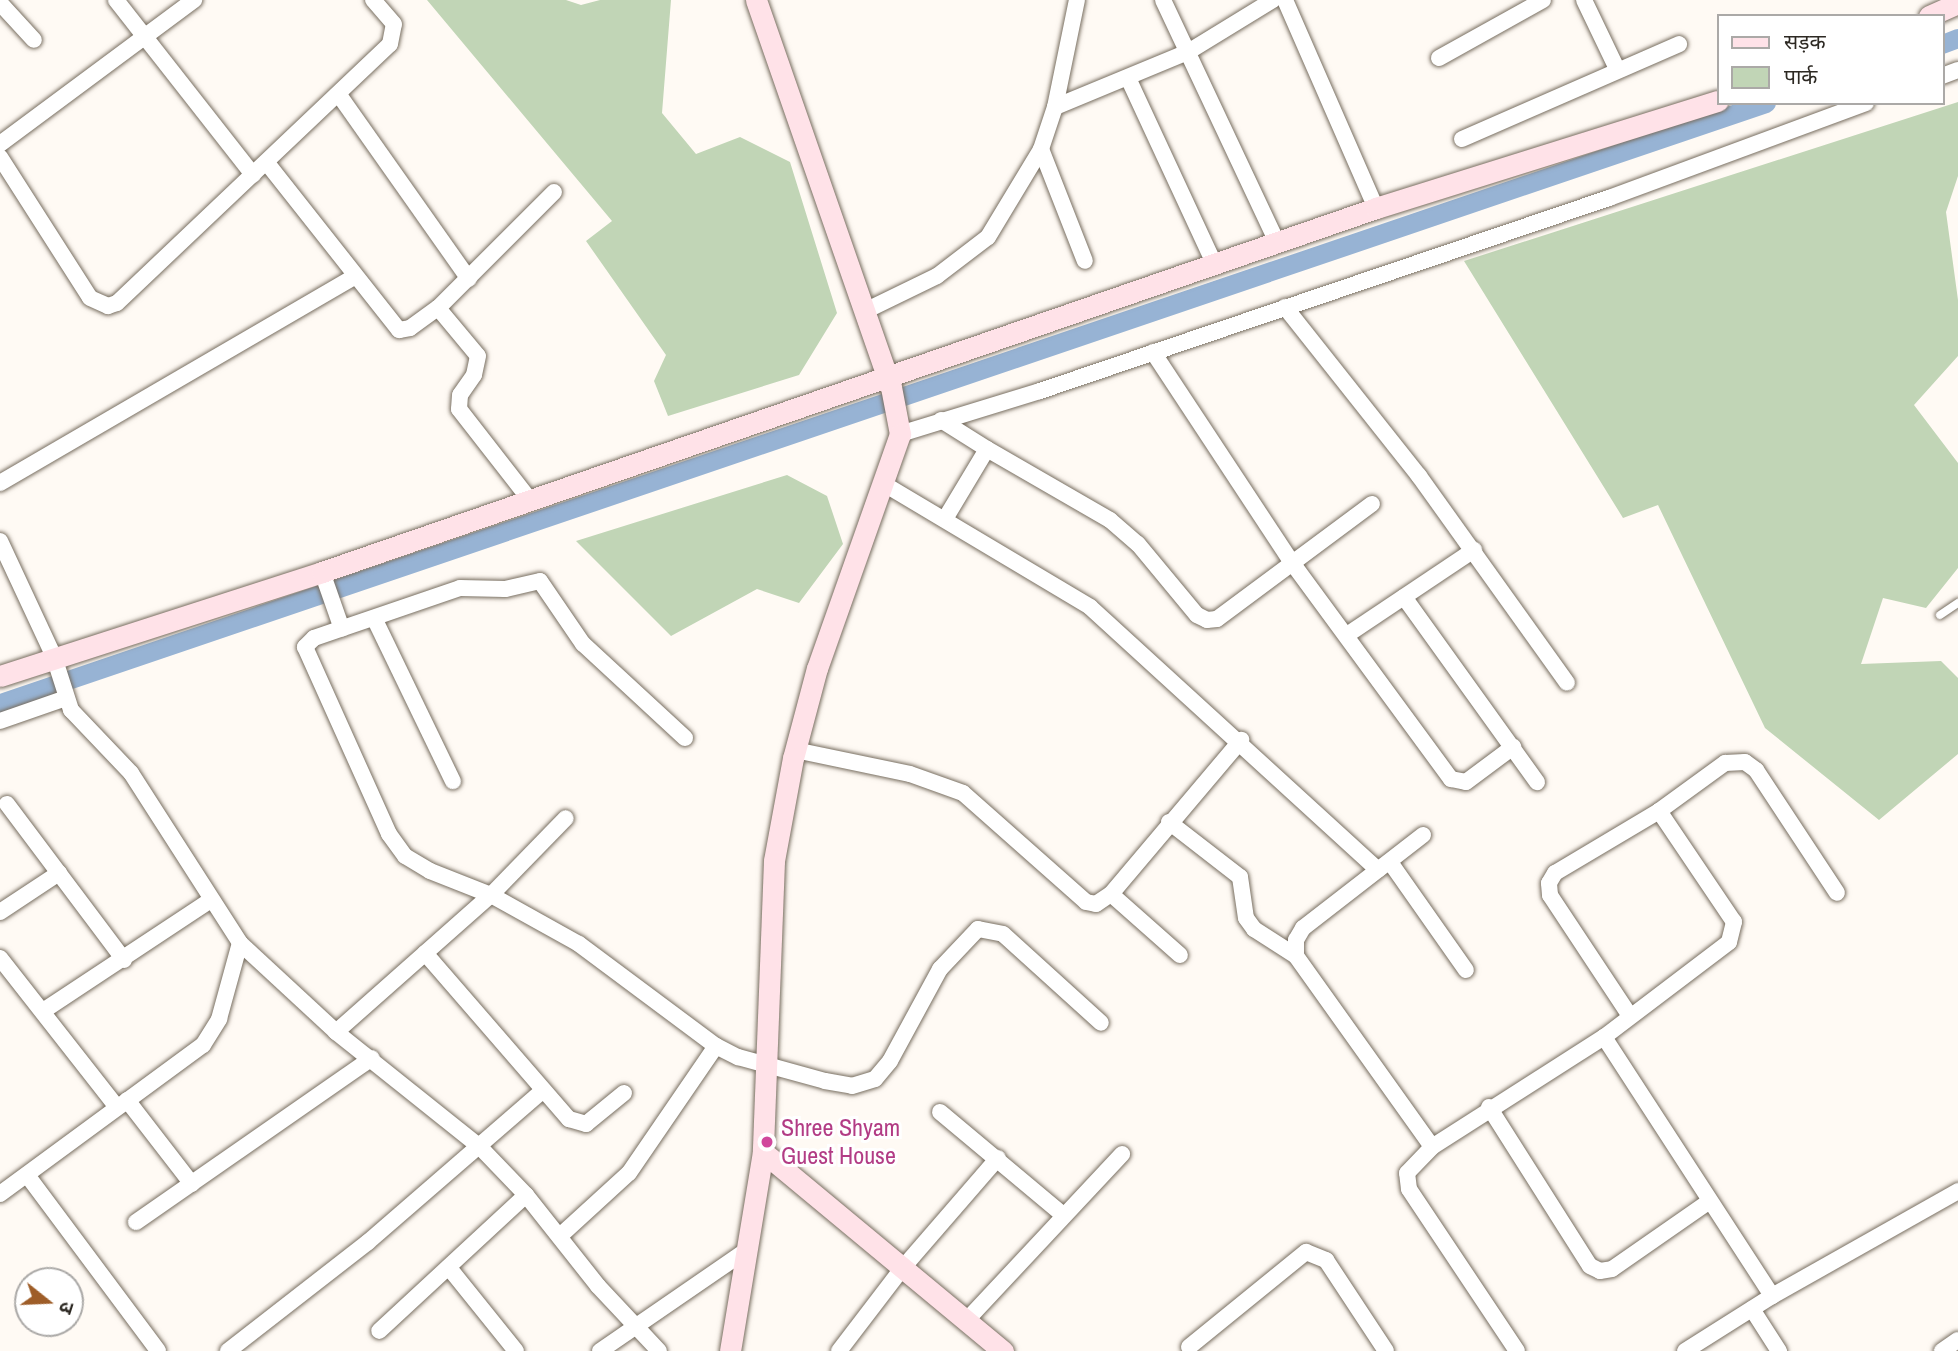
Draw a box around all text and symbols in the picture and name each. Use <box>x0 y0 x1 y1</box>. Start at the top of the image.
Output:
legend <box>1716 14 1944 105</box>
text: सड़क <box>1784 27 1826 56</box>
text: पार्क <box>1784 62 1818 91</box>
place label: Shree Shyam Guest House <box>781 1114 900 1170</box>
marker: Shree Shyam Guest House <box>759 1134 775 1150</box>
north arrow <box>14 1267 84 1337</box>
text: उ <box>53 1299 81 1317</box>

